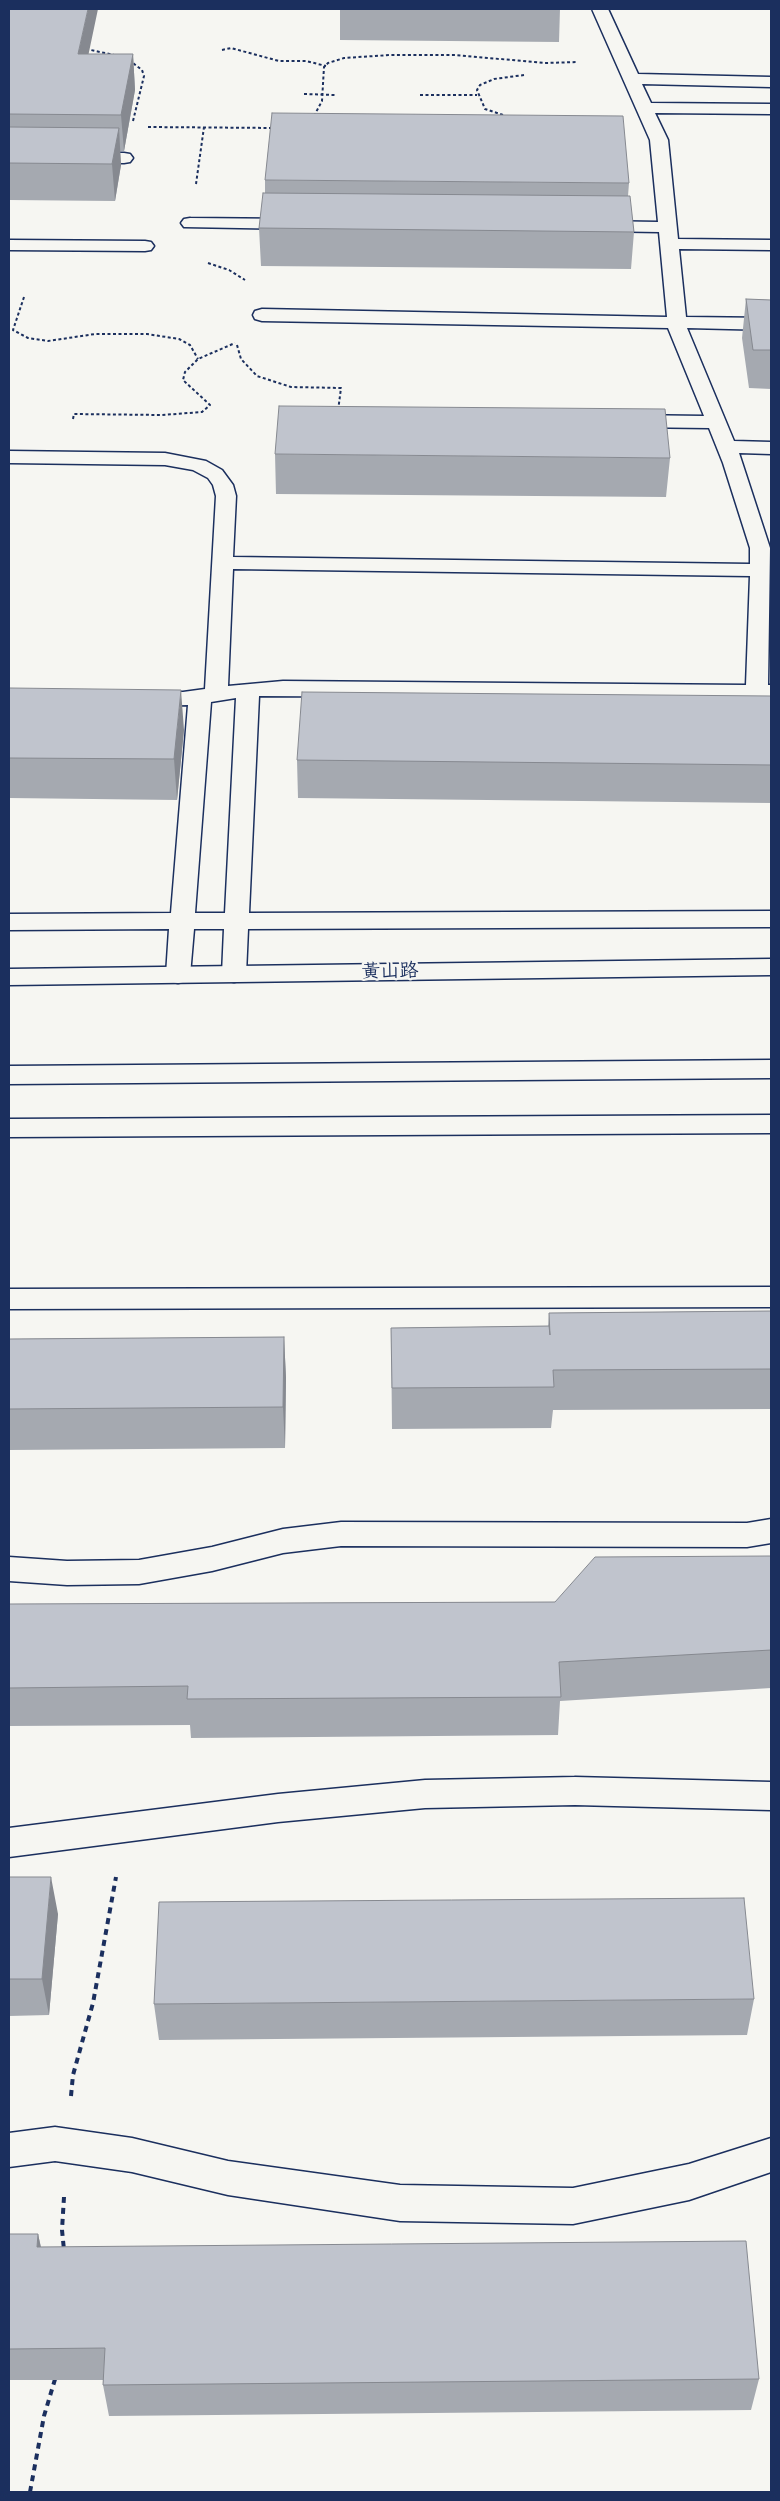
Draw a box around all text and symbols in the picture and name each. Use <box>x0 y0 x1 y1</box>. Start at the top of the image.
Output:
street label: 黄山路 <box>361 960 419 984</box>

